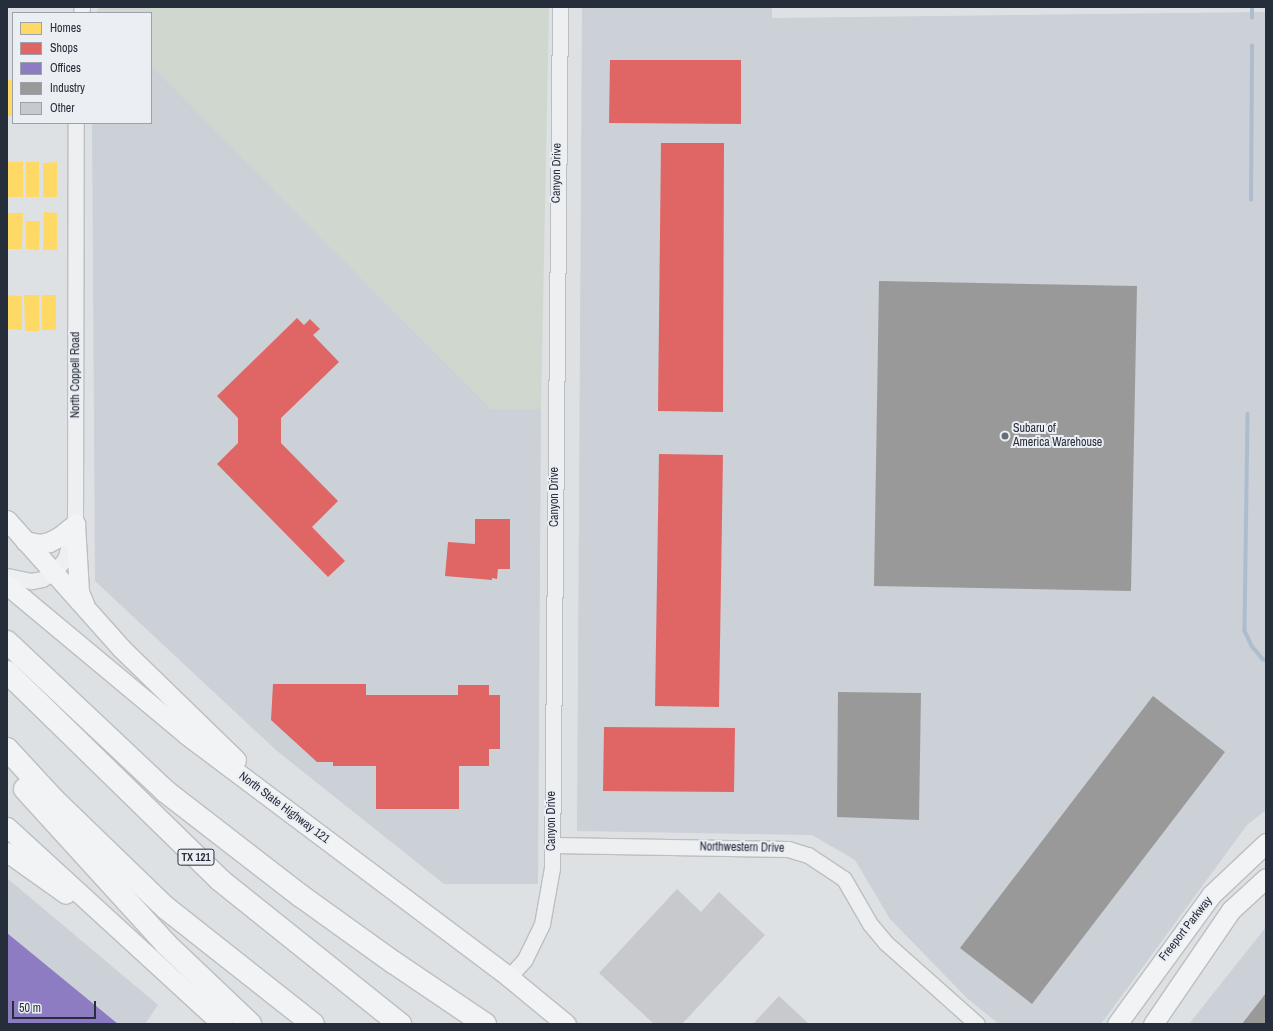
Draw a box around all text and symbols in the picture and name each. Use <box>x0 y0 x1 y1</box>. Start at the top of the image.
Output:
legend <box>12 12 152 124</box>
text: Homes <box>50 20 81 36</box>
text: Shops <box>50 40 78 56</box>
text: Offices <box>50 60 81 76</box>
text: Industry <box>50 80 85 96</box>
text: Other <box>50 100 75 116</box>
street label: Canyon Drive <box>549 143 565 203</box>
street label: North Coppell Road <box>69 332 83 418</box>
place label: Subaru of America Warehouse <box>1013 422 1102 450</box>
marker: Subaru of America Warehouse <box>1000 431 1010 441</box>
street label: Canyon Drive <box>548 467 562 527</box>
street label: North State Highway 121 <box>236 769 332 847</box>
street label: Canyon Drive <box>545 791 559 851</box>
street label: Northwestern Drive <box>700 840 784 856</box>
road number: TX 121 <box>177 848 215 866</box>
street label: Freeport Parkway <box>1156 894 1216 964</box>
scale bar <box>14 993 98 1019</box>
text: 50 m <box>19 1000 41 1016</box>

